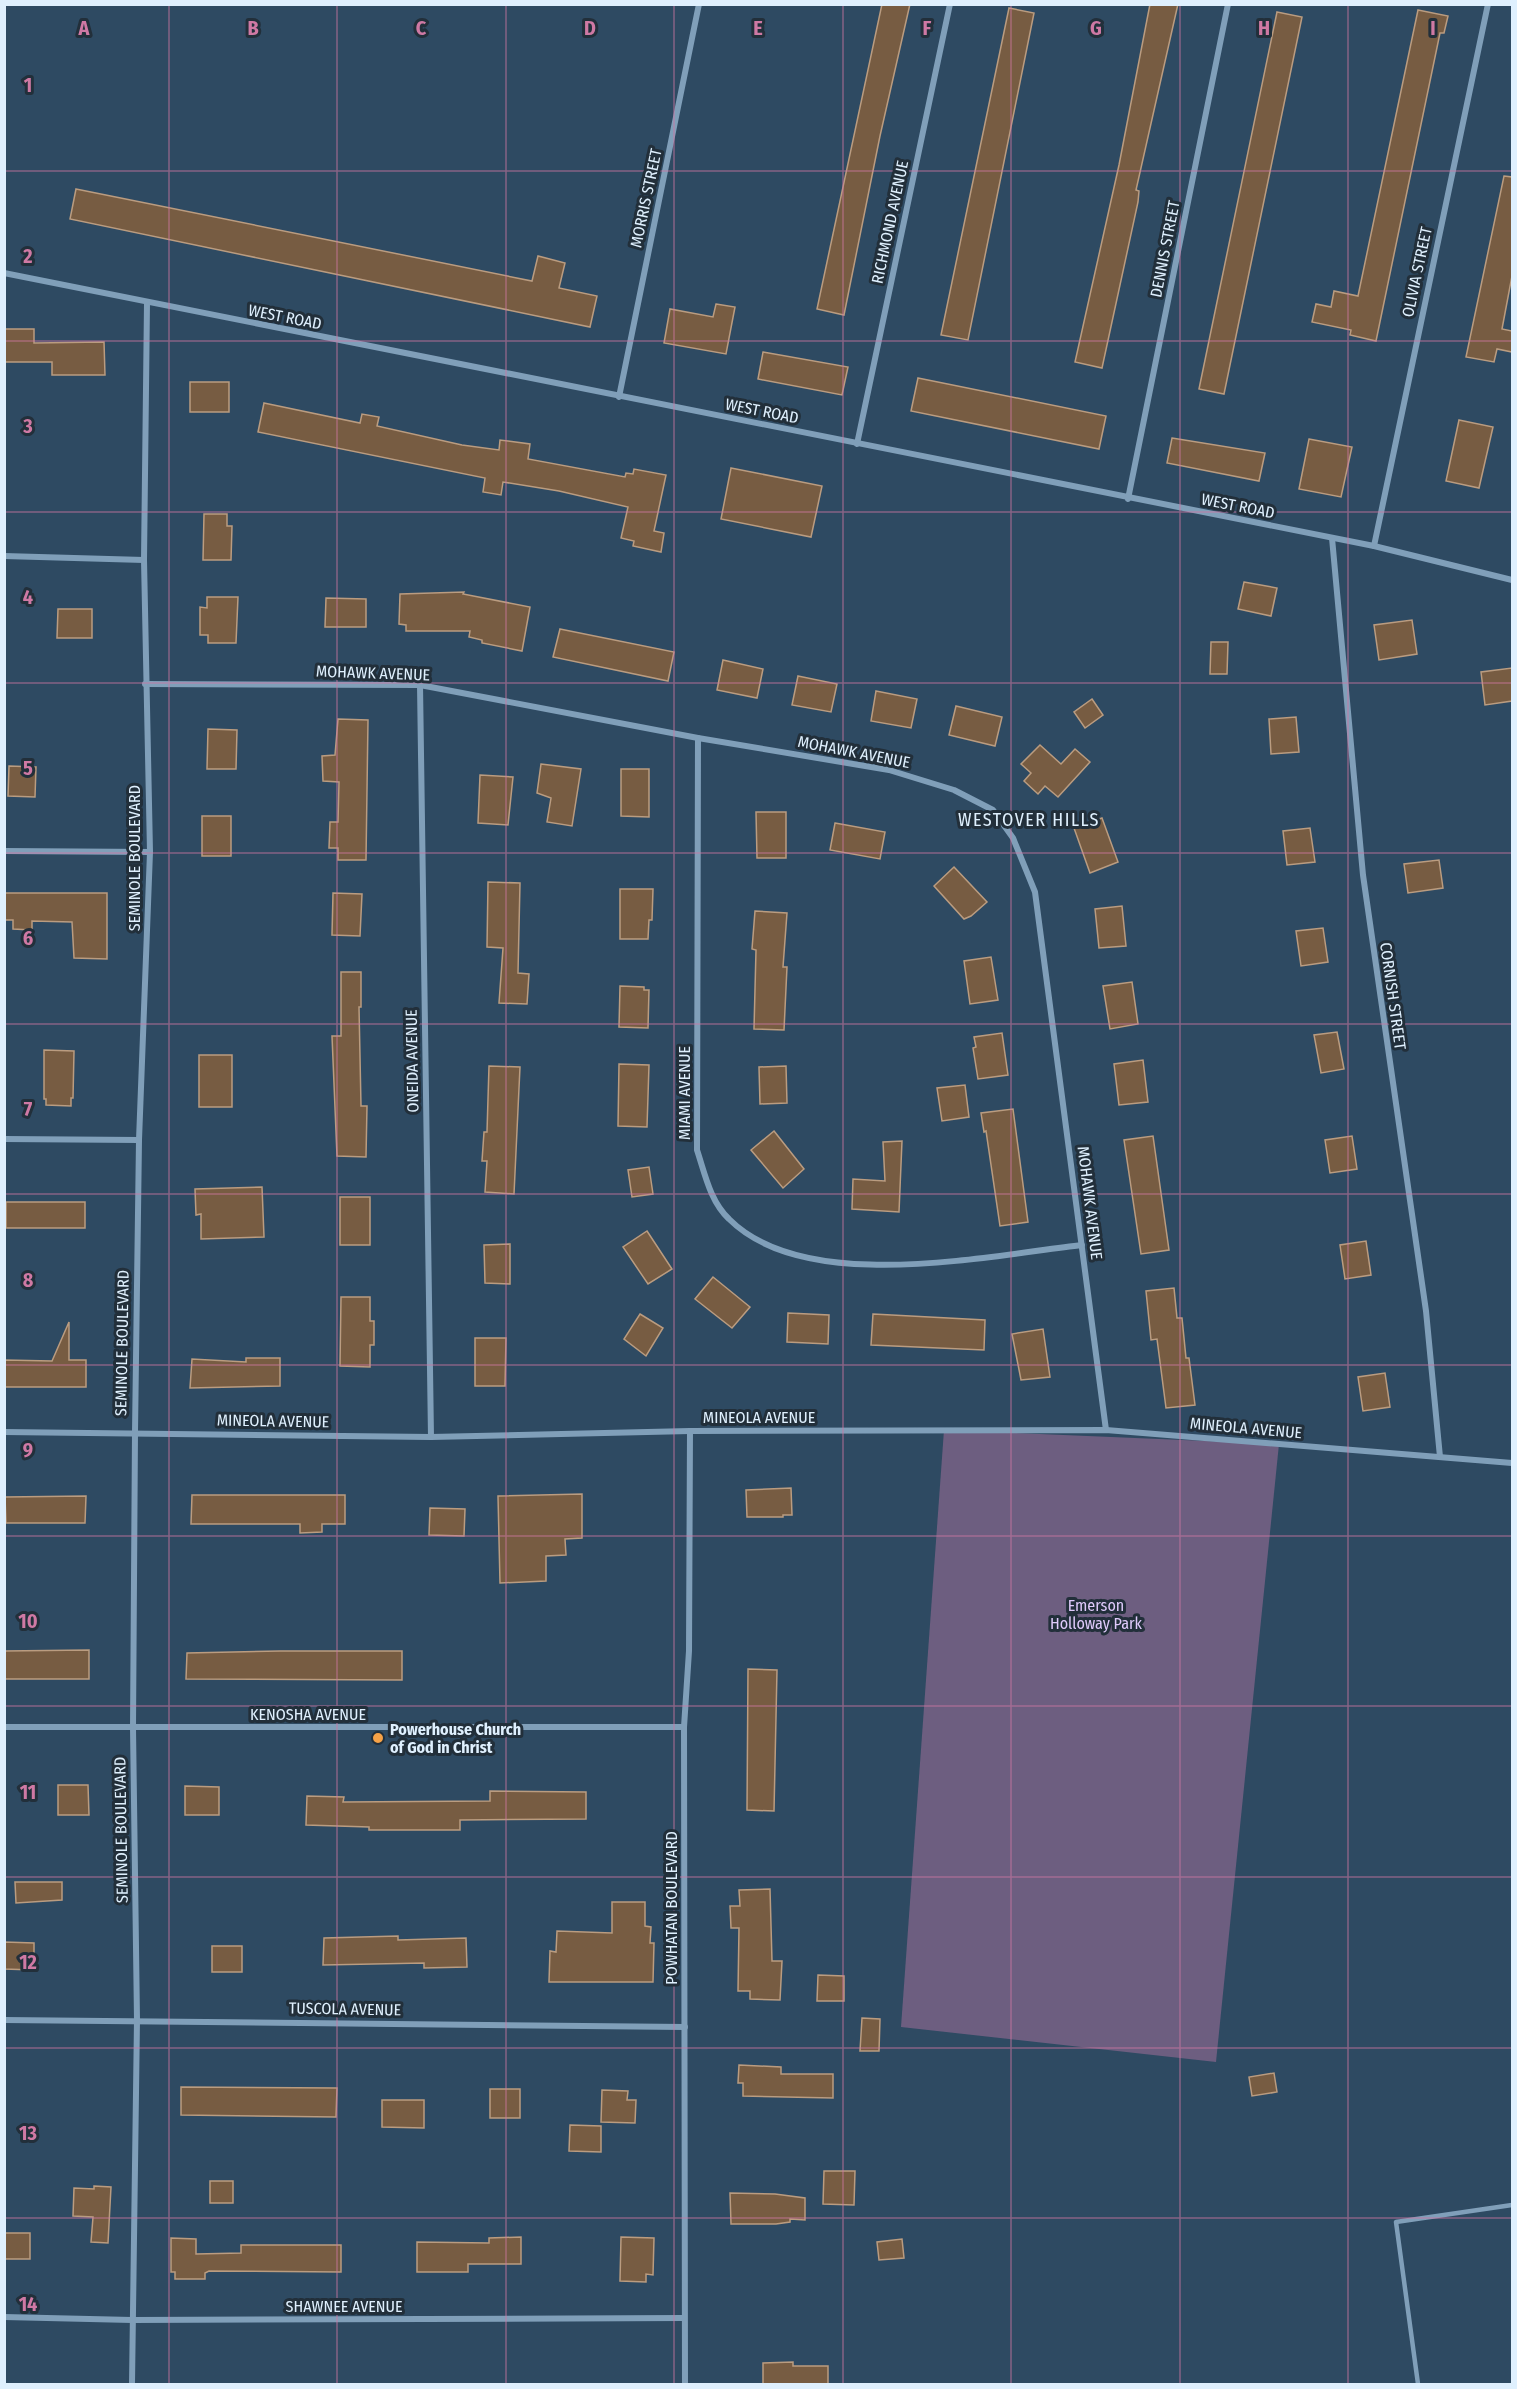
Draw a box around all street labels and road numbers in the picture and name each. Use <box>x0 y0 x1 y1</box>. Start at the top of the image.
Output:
street label: MORRIS STREET <box>626 146 666 249</box>
street label: RICHMOND AVENUE <box>868 159 912 285</box>
street label: DENNIS STREET <box>1146 198 1184 299</box>
street label: OLIVIA STREET <box>1398 224 1436 319</box>
street label: WEST ROAD <box>247 301 323 333</box>
street label: WEST ROAD <box>724 395 800 427</box>
street label: WEST ROAD <box>1200 490 1276 522</box>
street label: MOHAWK AVENUE <box>316 662 430 684</box>
street label: MOHAWK AVENUE <box>796 732 912 772</box>
street label: SEMINOLE BOULEVARD <box>125 785 144 931</box>
street label: CORNISH STREET <box>1376 941 1410 1051</box>
street label: ONEIDA AVENUE <box>402 1009 422 1113</box>
street label: MIAMI AVENUE <box>675 1046 694 1140</box>
street label: MOHAWK AVENUE <box>1074 1145 1106 1261</box>
street label: SEMINOLE BOULEVARD <box>111 1270 133 1416</box>
street label: MINEOLA AVENUE <box>703 1408 815 1427</box>
street label: MINEOLA AVENUE <box>217 1411 329 1431</box>
street label: MINEOLA AVENUE <box>1189 1414 1303 1442</box>
street label: KENOSHA AVENUE <box>250 1705 366 1724</box>
street label: SEMINOLE BOULEVARD <box>110 1757 132 1903</box>
street label: POWHATAN BOULEVARD <box>662 1831 681 1985</box>
street label: TUSCOLA AVENUE <box>289 1999 401 2019</box>
street label: SHAWNEE AVENUE <box>286 2297 402 2316</box>

